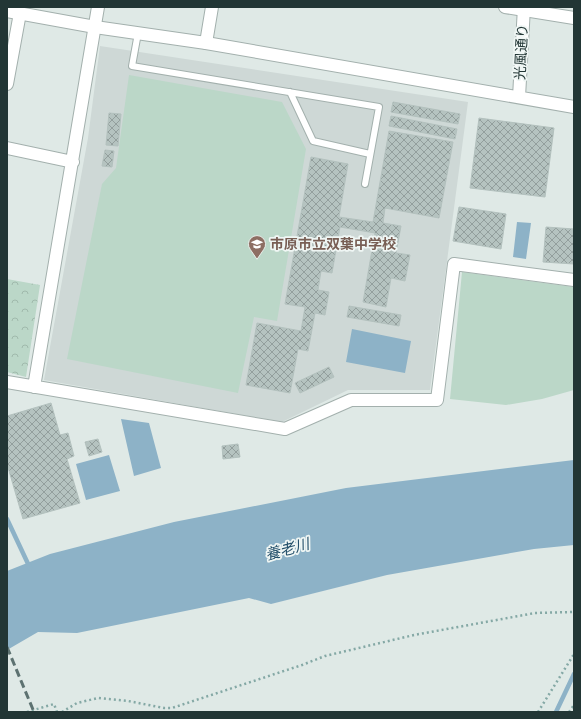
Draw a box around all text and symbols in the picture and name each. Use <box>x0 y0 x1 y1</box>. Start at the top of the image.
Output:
street label: 光風通り <box>511 24 531 80</box>
school or university icon: 市原市立双葉中学校 <box>247 234 267 259</box>
place label: 市原市立双葉中学校 <box>270 235 396 253</box>
water label: 養老川 <box>263 533 313 564</box>

